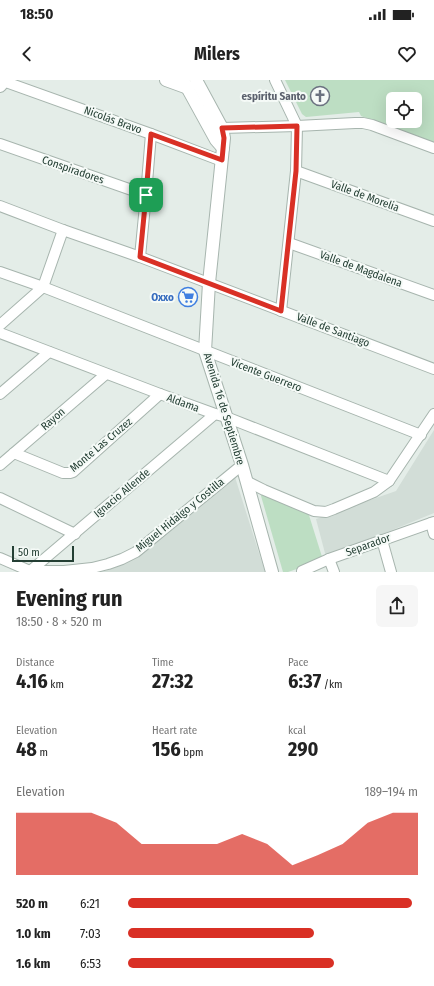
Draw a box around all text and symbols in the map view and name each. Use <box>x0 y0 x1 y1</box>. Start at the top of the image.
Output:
text: 18:50 <box>20 5 53 23</box>
icon: back <box>16 43 38 65</box>
text: Milers <box>194 43 240 65</box>
icon: heart <box>396 43 418 65</box>
church icon: espíritu Santo <box>309 85 331 107</box>
place label: espíritu Santo <box>242 90 306 103</box>
map controls <box>386 92 422 128</box>
button: locate <box>386 92 422 128</box>
street label: Nicolás Bravo <box>82 104 144 137</box>
street label: Conspiradores <box>40 153 106 187</box>
pin <box>129 178 163 212</box>
street label: Valle de Morelia <box>329 178 401 214</box>
icon: arrive <box>135 184 157 206</box>
street label: Valle de Magdalena <box>318 248 404 290</box>
supermarket icon: Oxxo <box>177 286 199 308</box>
place label: Oxxo <box>151 291 174 304</box>
street label: Valle de Santiago <box>295 310 372 350</box>
street label: Avenida 16 de Septiembre <box>201 351 247 467</box>
street label: Vicente Guerrero <box>229 355 304 395</box>
street label: Aldama <box>165 391 201 415</box>
street label: Rayon <box>38 405 68 433</box>
street label: Monte Las Cruzez <box>67 415 135 475</box>
street label: Ignacio Allende <box>91 466 153 520</box>
street label: Miguel Hidalgo y Costilla <box>133 475 227 555</box>
street label: Separador <box>344 531 392 559</box>
scale bar <box>12 544 74 563</box>
text: 50 m <box>18 546 40 559</box>
text: Evening run <box>16 585 123 612</box>
button: share <box>376 585 418 627</box>
text: 18:50 · 8 × 520 m <box>16 614 102 629</box>
text: Distance <box>16 656 55 669</box>
text: Time <box>152 656 174 669</box>
text: Pace <box>288 656 309 669</box>
text: 4.16 <box>16 669 48 693</box>
text: 27:32 <box>152 669 193 693</box>
text: 6:37 <box>288 669 321 693</box>
text: km <box>48 678 64 691</box>
text: /km <box>321 678 343 691</box>
text: Elevation <box>16 724 57 737</box>
text: Heart rate <box>152 724 197 737</box>
text: kcal <box>288 724 306 737</box>
text: 48 <box>16 737 37 761</box>
text: 156 <box>152 737 181 761</box>
text: 290 <box>288 737 318 761</box>
text: m <box>37 746 48 759</box>
text: bpm <box>181 746 204 759</box>
text: Elevation <box>16 784 65 799</box>
text: 189–194 m <box>364 784 418 799</box>
text: 520 m <box>16 896 48 911</box>
text: 6:21 <box>80 896 100 911</box>
text: 1.0 km <box>16 926 51 941</box>
text: 7:03 <box>80 926 101 941</box>
text: 1.6 km <box>16 956 50 971</box>
text: 6:53 <box>80 956 101 971</box>

